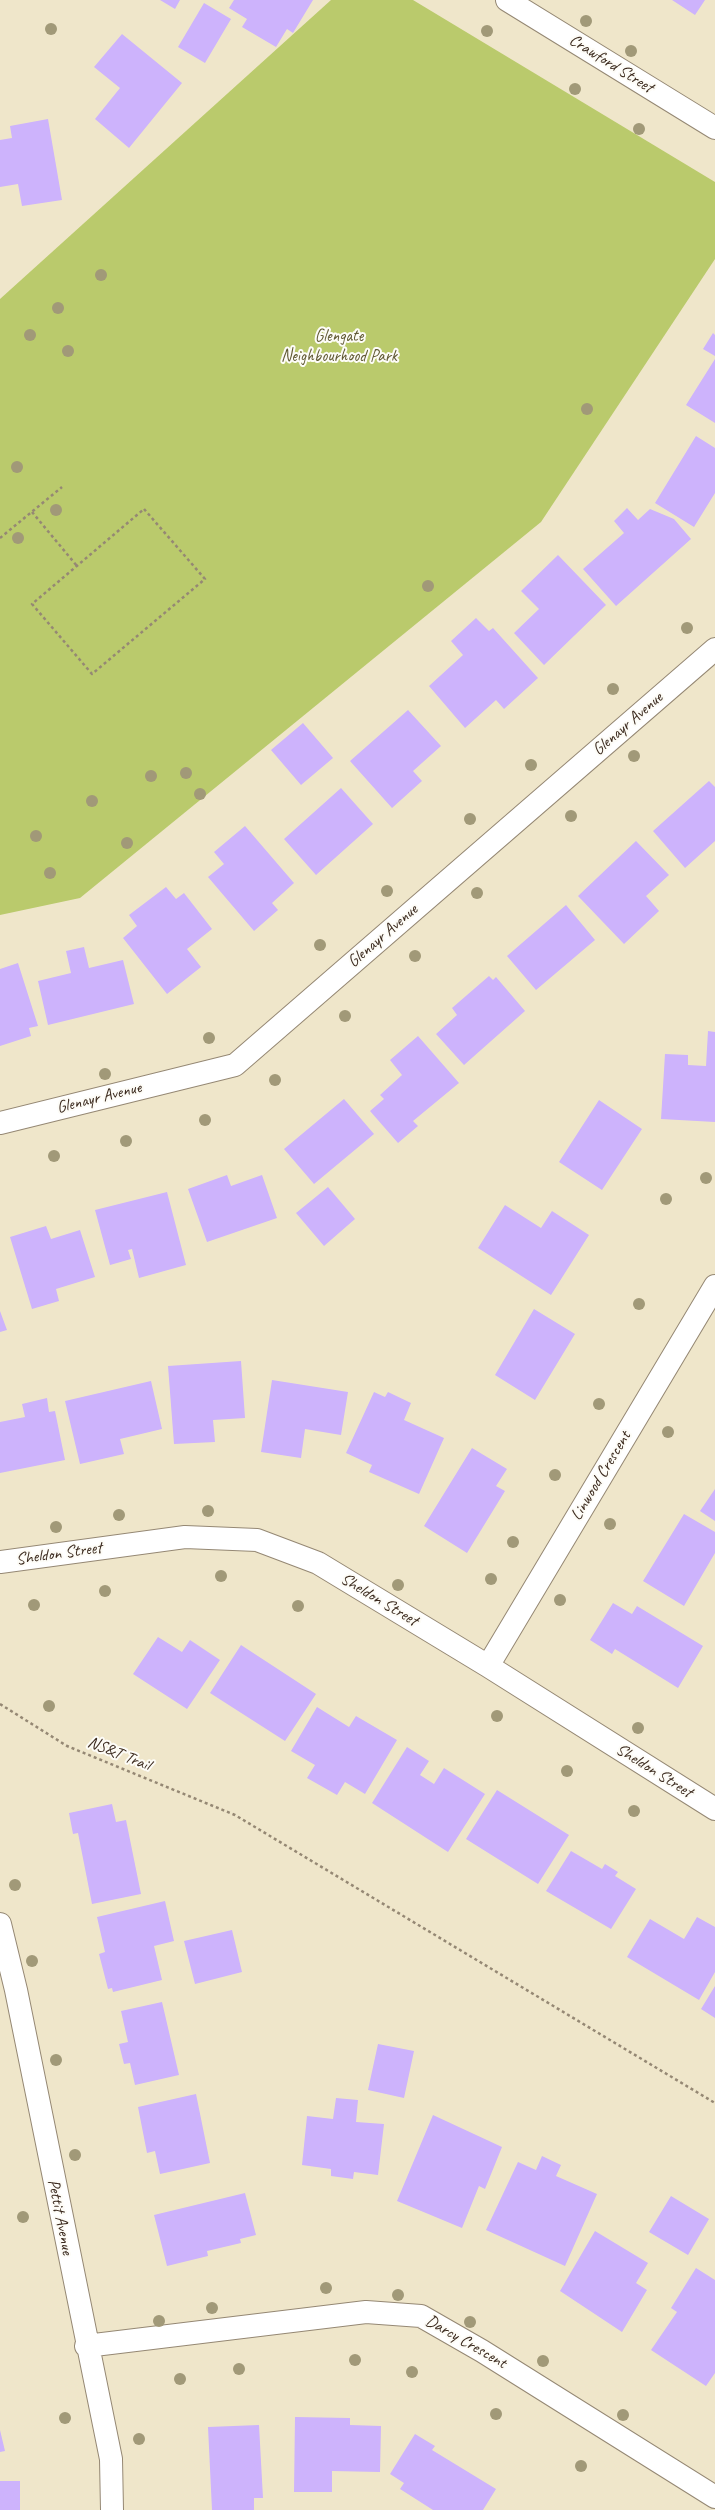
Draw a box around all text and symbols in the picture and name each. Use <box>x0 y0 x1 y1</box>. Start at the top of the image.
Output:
street label: Crawford Street <box>565 30 657 98</box>
park label: Glengate Neighbourhood Park <box>281 327 397 367</box>
street label: Glenayr Avenue <box>589 688 667 760</box>
street label: Glenayr Avenue <box>344 900 422 972</box>
street label: Glenayr Avenue <box>55 1078 143 1118</box>
street label: Linwood Crescent <box>566 1428 636 1524</box>
street label: Sheldon Street <box>15 1538 103 1570</box>
street label: Sheldon Street <box>337 1569 421 1631</box>
street label: NS&T Trail <box>85 1732 153 1776</box>
street label: Sheldon Street <box>612 1739 696 1803</box>
street label: Pettit Avenue <box>43 2178 77 2256</box>
street label: Darcy Crescent <box>422 2311 510 2373</box>

